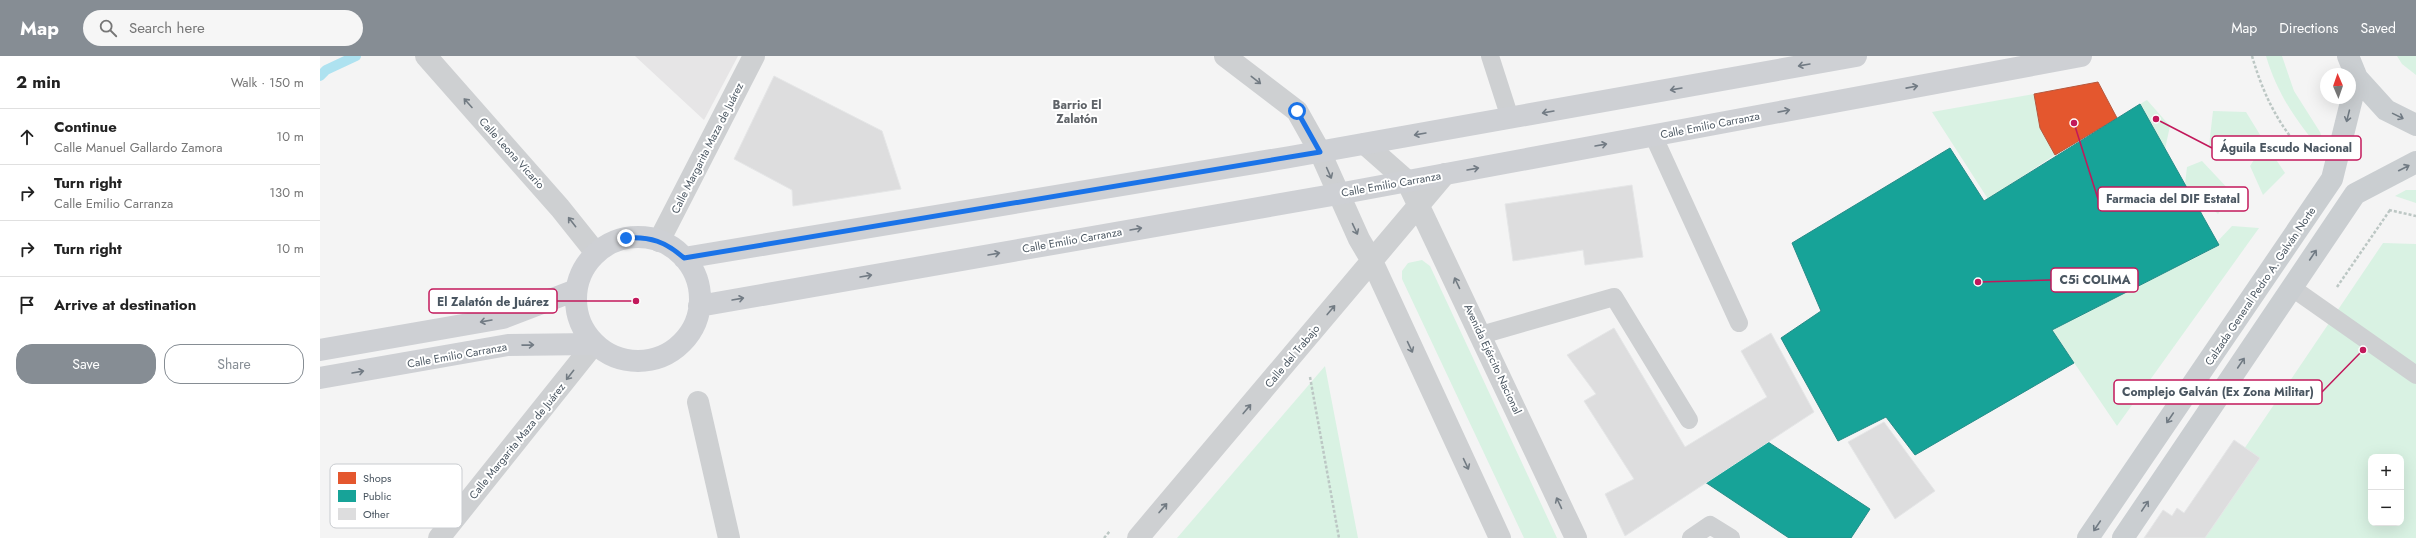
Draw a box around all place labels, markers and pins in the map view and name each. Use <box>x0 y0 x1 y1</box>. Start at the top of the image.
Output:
callout: Águila Escudo Nacional <box>2212 136 2361 160</box>
callout: Farmacia del DIF Estatal <box>2098 187 2248 211</box>
callout: C5i COLIMA <box>2051 268 2138 292</box>
callout: El Zalatón de Juárez <box>429 289 557 313</box>
callout: Complejo Galván (Ex Zona Militar) <box>2114 380 2322 404</box>

